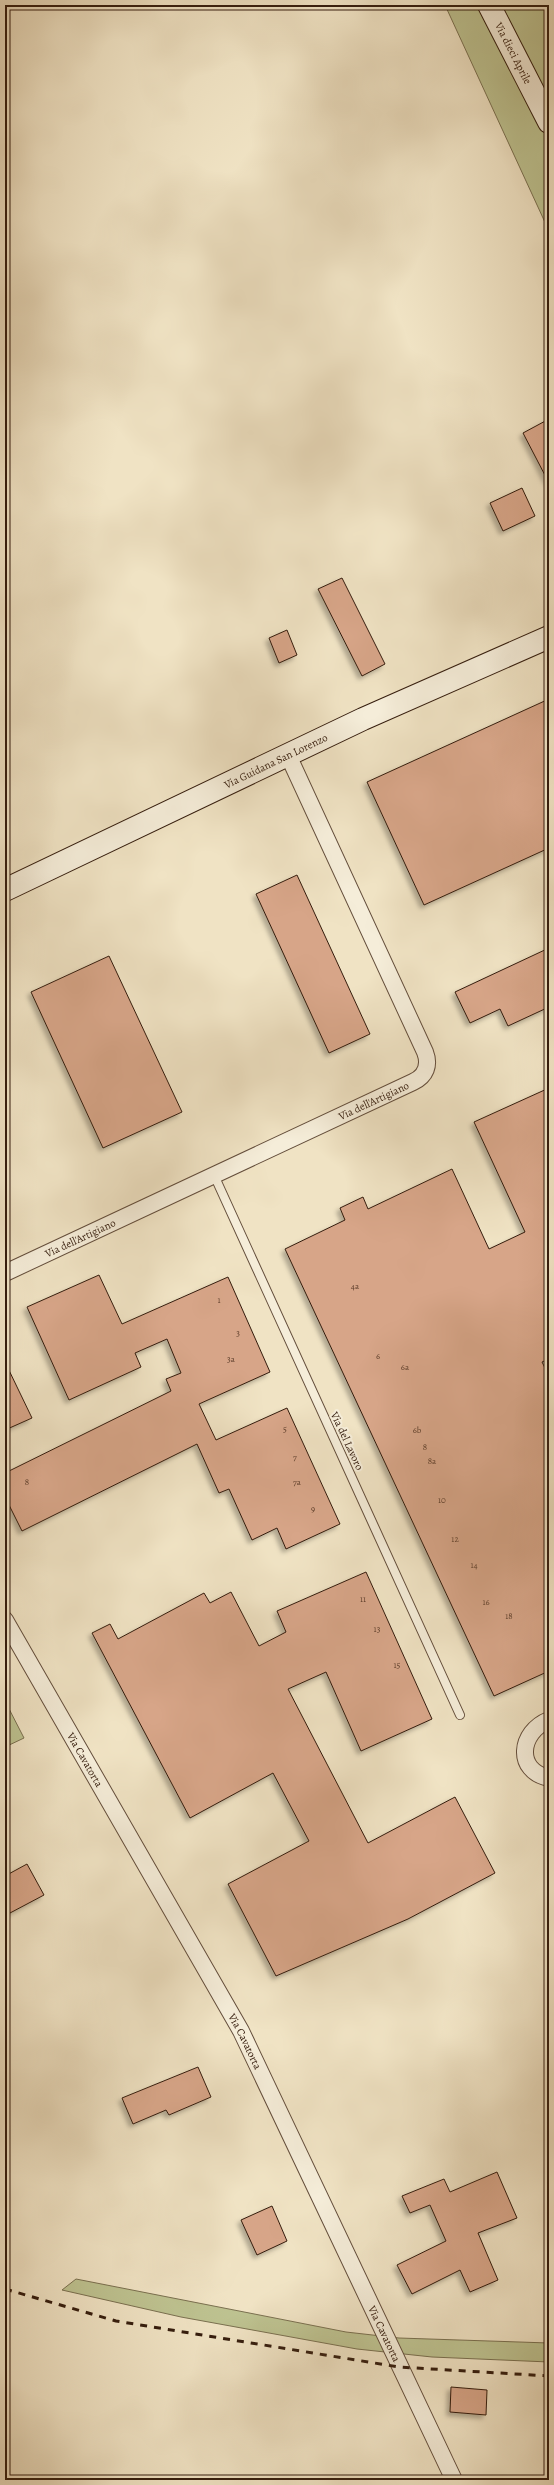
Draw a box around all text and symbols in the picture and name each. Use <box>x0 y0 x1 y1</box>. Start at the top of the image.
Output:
street label: Via dieci Aprile <box>491 19 536 87</box>
street label: Via Guidana San Lorenzo <box>221 729 330 792</box>
street label: Via dell'Artigiano <box>335 1077 412 1124</box>
street label: Via dell'Artigiano <box>42 1215 118 1261</box>
house number: 4a <box>351 1280 360 1292</box>
house number: 1 <box>217 1294 221 1306</box>
house number: 3 <box>236 1327 240 1339</box>
house number: 6 <box>376 1350 380 1362</box>
house number: 3a <box>227 1353 236 1365</box>
house number: 6a <box>401 1361 410 1373</box>
street label: Via del Lavoro <box>327 1409 367 1473</box>
house number: 5 <box>283 1423 287 1435</box>
house number: 6b <box>413 1424 422 1436</box>
house number: 8 <box>423 1441 427 1453</box>
house number: 7 <box>293 1451 297 1463</box>
house number: 8a <box>428 1455 437 1467</box>
house number: 8 <box>25 1476 29 1488</box>
house number: 7a <box>293 1476 302 1488</box>
house number: 10 <box>438 1494 446 1506</box>
house number: 9 <box>311 1503 315 1515</box>
house number: 12 <box>451 1533 459 1545</box>
house number: 14 <box>470 1559 478 1571</box>
house number: 11 <box>360 1593 366 1605</box>
house number: 16 <box>482 1596 490 1608</box>
house number: 18 <box>505 1610 513 1622</box>
house number: 13 <box>374 1623 381 1635</box>
house number: 15 <box>394 1659 401 1671</box>
street label: Via Cavatorta <box>63 1729 107 1790</box>
street label: Via Cavatorta <box>224 2010 266 2072</box>
street label: Via Cavatorta <box>364 2302 405 2365</box>

